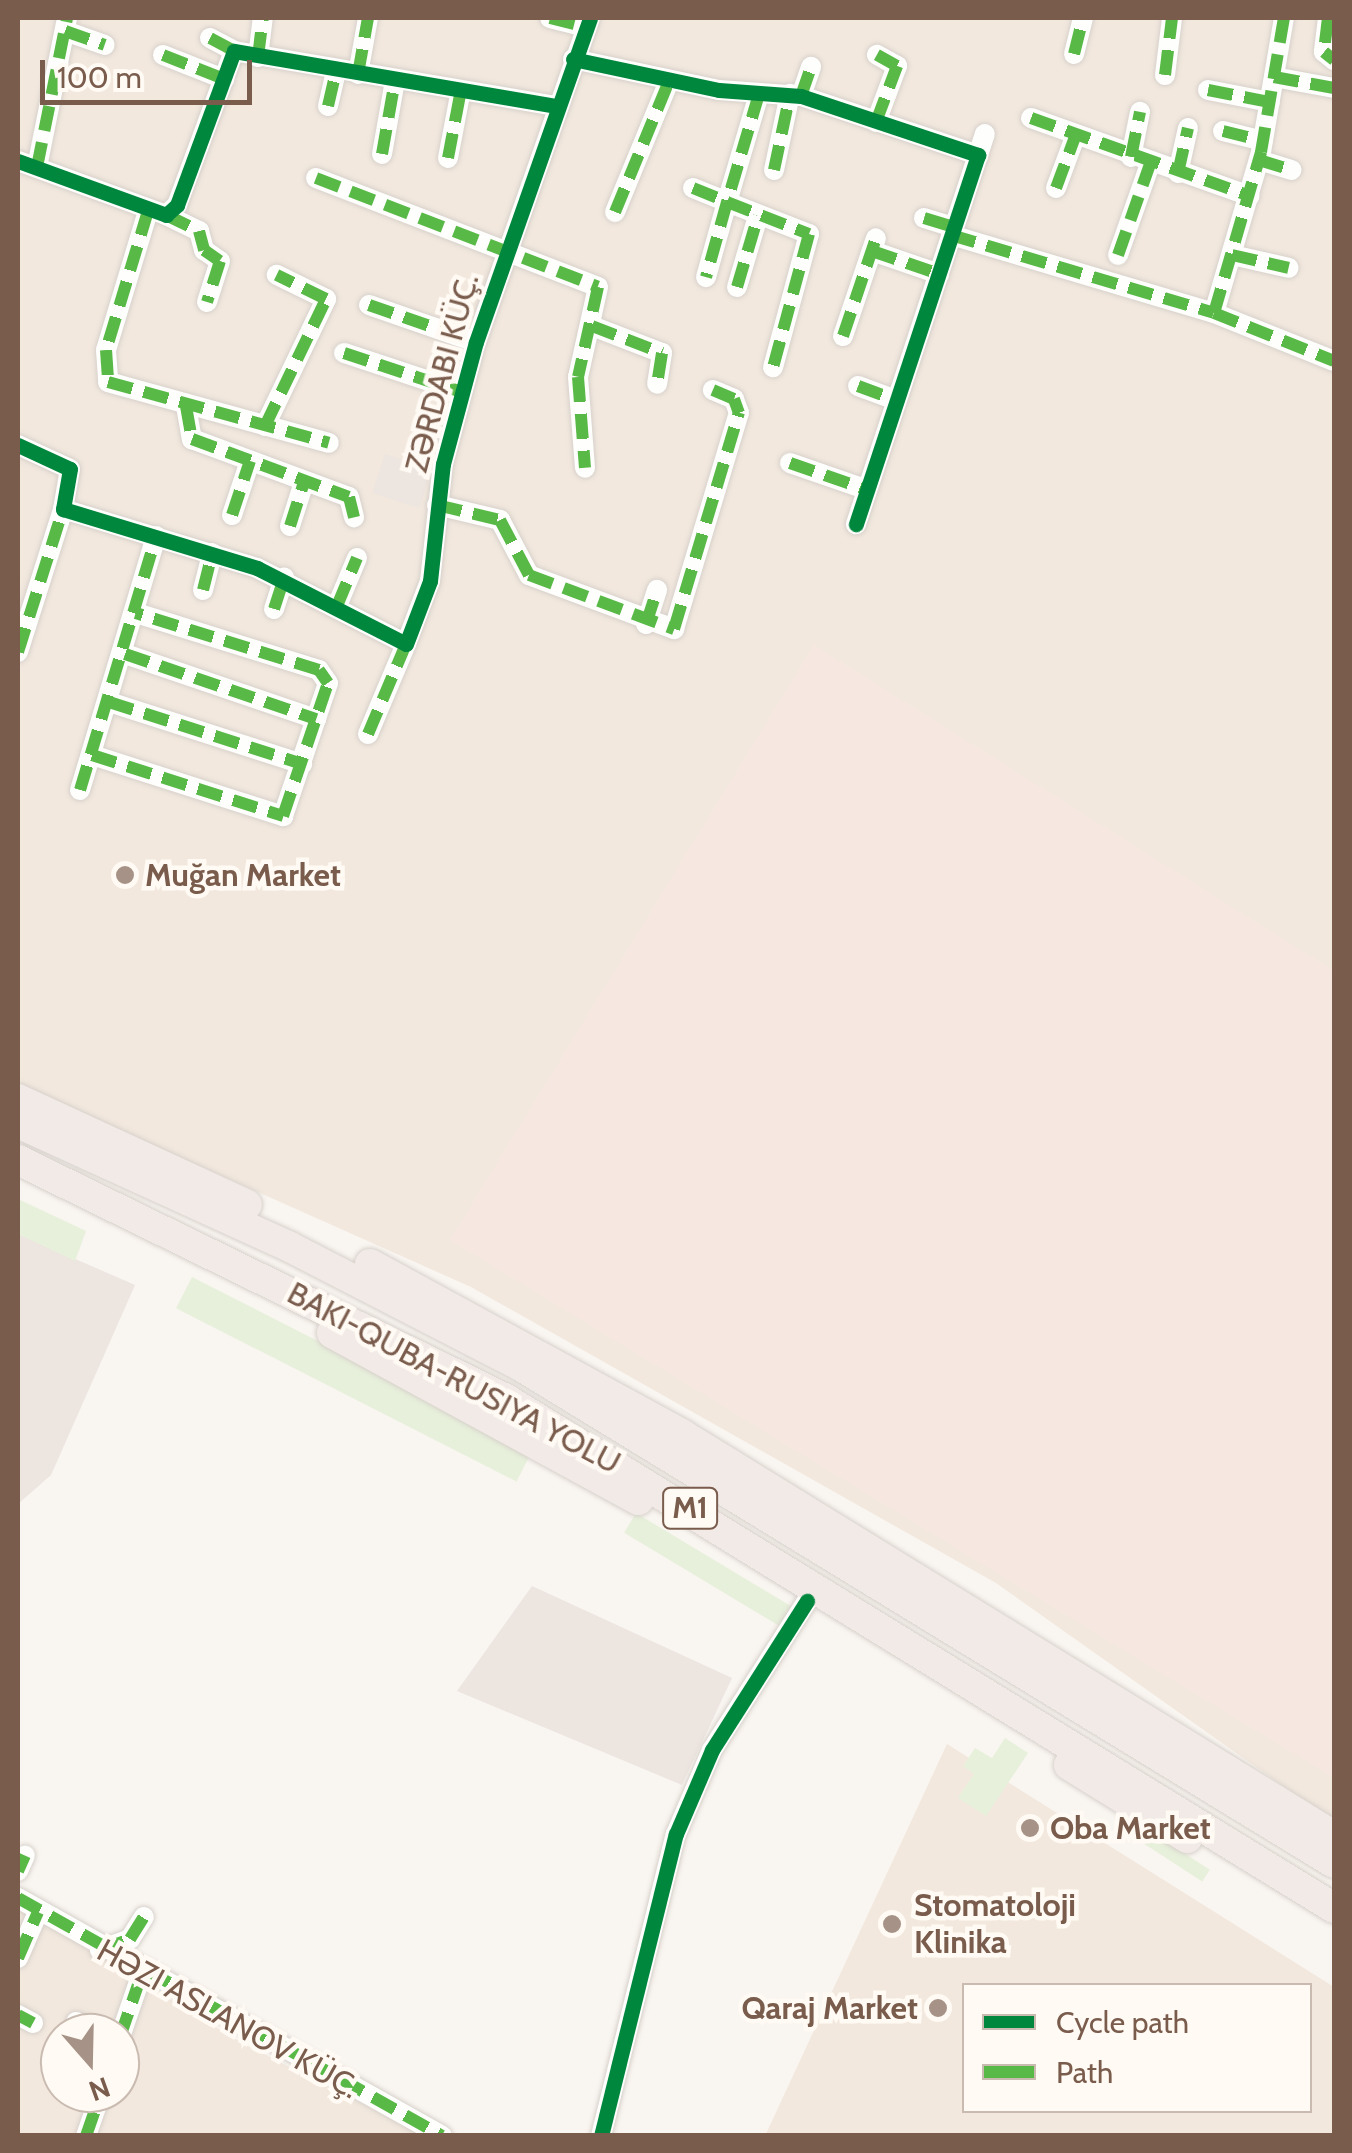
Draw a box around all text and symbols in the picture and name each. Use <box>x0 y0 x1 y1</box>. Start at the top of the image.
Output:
scale bar <box>45 40 258 102</box>
text: 100 m <box>57 59 142 96</box>
street label: ZƏRDABI KÜÇ. <box>397 270 487 476</box>
place label: Muğan Market <box>145 856 341 894</box>
marker: Muğan Market <box>114 864 136 886</box>
street label: BAKI-QUBA-RUSIYA YOLU <box>281 1274 627 1482</box>
road number: M1 <box>660 1483 720 1533</box>
place label: Oba Market <box>1050 1809 1211 1847</box>
marker: Oba Market <box>1019 1817 1041 1839</box>
place label: Stomatoloji Klinika <box>914 1887 1076 1962</box>
marker: Stomatoloji Klinika <box>879 1911 905 1937</box>
street label: HƏZI ASLANOV KÜÇ. <box>90 1931 366 2107</box>
legend <box>962 1983 1312 2113</box>
place label: Qaraj Market <box>742 1989 918 2027</box>
marker: Qaraj Market <box>927 1997 949 2019</box>
text: Cycle path <box>1056 2004 1189 2041</box>
north arrow <box>40 2013 140 2113</box>
text: Path <box>1056 2054 1113 2091</box>

